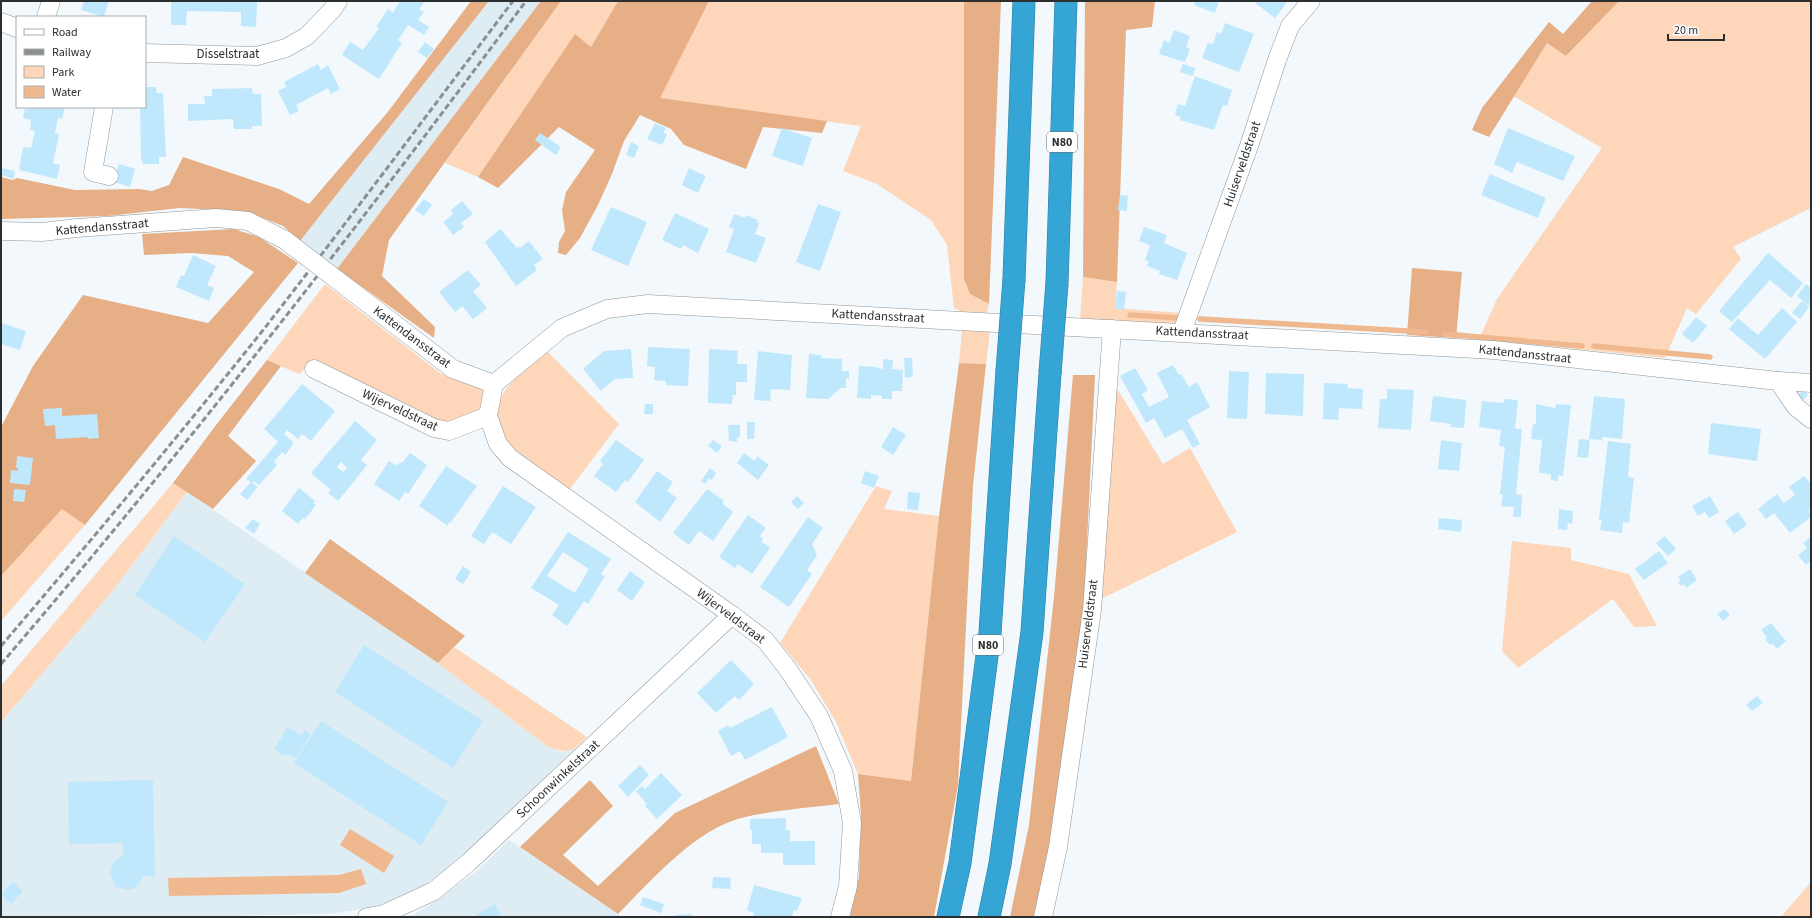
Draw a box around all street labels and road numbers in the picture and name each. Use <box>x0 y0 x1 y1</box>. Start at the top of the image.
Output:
street label: Disselstraat <box>197 45 260 63</box>
street label: Huiserveldstraat <box>1219 118 1265 209</box>
road number: N80 <box>1047 132 1077 152</box>
street label: Kattendansstraat <box>55 214 150 240</box>
street label: Kattendansstraat <box>369 302 455 373</box>
street label: Kattendansstraat <box>831 305 926 327</box>
street label: Kattendansstraat <box>1155 322 1250 344</box>
street label: Kattendansstraat <box>1478 340 1573 368</box>
street label: Wijerveldstraat <box>359 385 442 436</box>
street label: Huiserveldstraat <box>1074 578 1102 670</box>
street label: Wijerveldstraat <box>693 584 770 648</box>
road number: N80 <box>973 635 1003 655</box>
street label: Schoonwinkelstraat <box>512 735 604 822</box>

